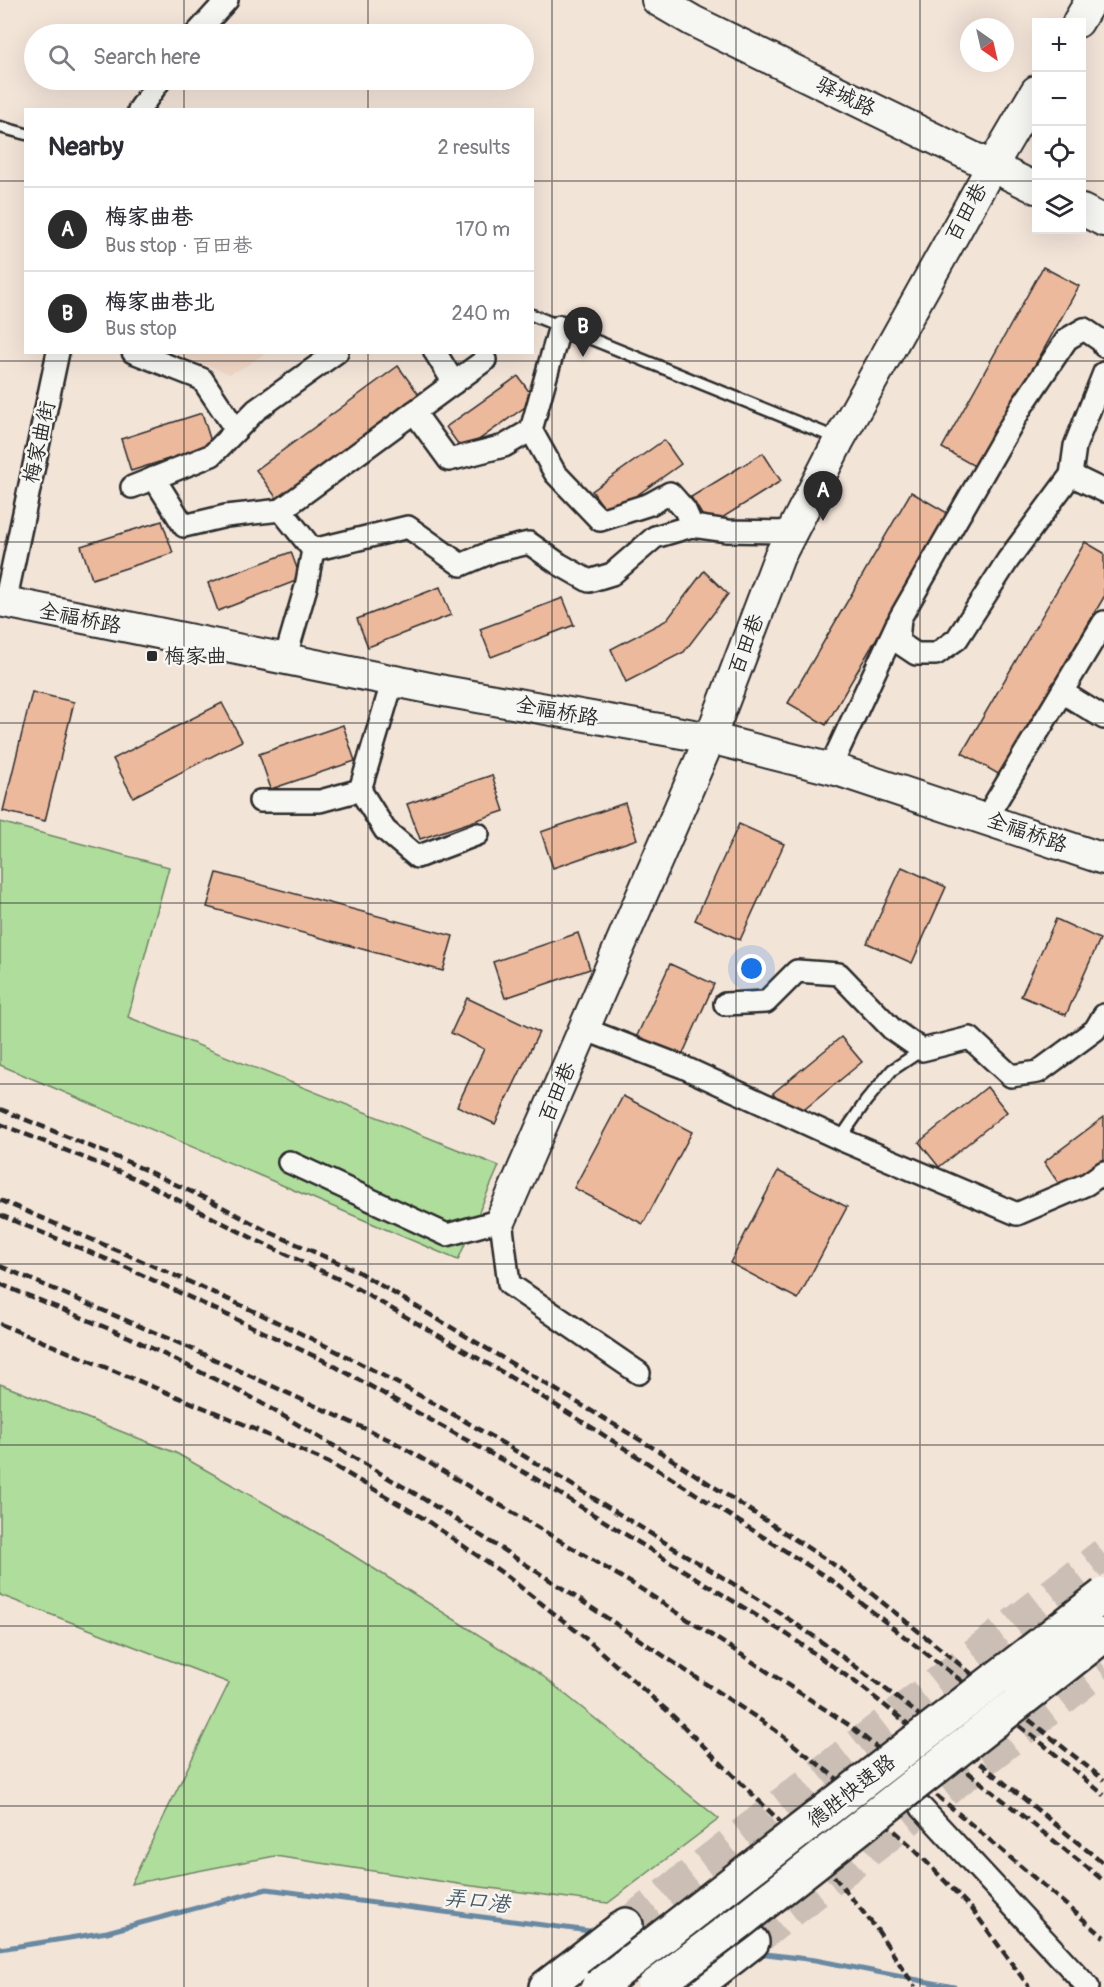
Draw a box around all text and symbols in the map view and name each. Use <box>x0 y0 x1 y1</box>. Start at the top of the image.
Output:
north arrow <box>960 18 1014 72</box>
map controls <box>1032 18 1086 234</box>
button: + <box>1032 18 1086 72</box>
search box <box>24 24 534 90</box>
icon: search <box>45 41 78 74</box>
text: Search here <box>93 43 200 71</box>
street label: 驿城路 <box>812 71 880 122</box>
button: − <box>1032 72 1086 126</box>
button: locate <box>1032 126 1086 180</box>
text: Nearby <box>48 131 124 163</box>
text: 2 results <box>438 135 510 160</box>
street label: 百田巷 <box>939 178 994 246</box>
button: layers <box>1032 180 1086 234</box>
text: 梅家曲巷 <box>105 203 193 231</box>
text: A <box>61 217 74 242</box>
text: 170 m <box>456 217 510 242</box>
text: Bus stop · 百田巷 <box>105 233 252 258</box>
text: 梅家曲巷北 <box>105 288 215 316</box>
text: B <box>62 301 73 326</box>
text: 240 m <box>451 301 510 326</box>
pin: B <box>564 308 602 357</box>
text: Bus stop <box>105 316 177 341</box>
street label: 梅家曲街 <box>18 398 61 486</box>
pin: A <box>804 472 842 521</box>
street label: 全福桥路 <box>36 597 124 640</box>
street label: 百田巷 <box>723 610 770 678</box>
place label: 梅家曲 <box>164 643 227 670</box>
marker: 梅家曲 <box>145 649 159 663</box>
street label: 全福桥路 <box>513 691 601 732</box>
street label: 全福桥路 <box>983 806 1071 859</box>
your location <box>737 954 766 983</box>
street label: 百田巷 <box>533 1058 582 1126</box>
street label: 德胜快速路 <box>802 1748 901 1834</box>
water label: 弄口港 <box>442 1883 513 1919</box>

